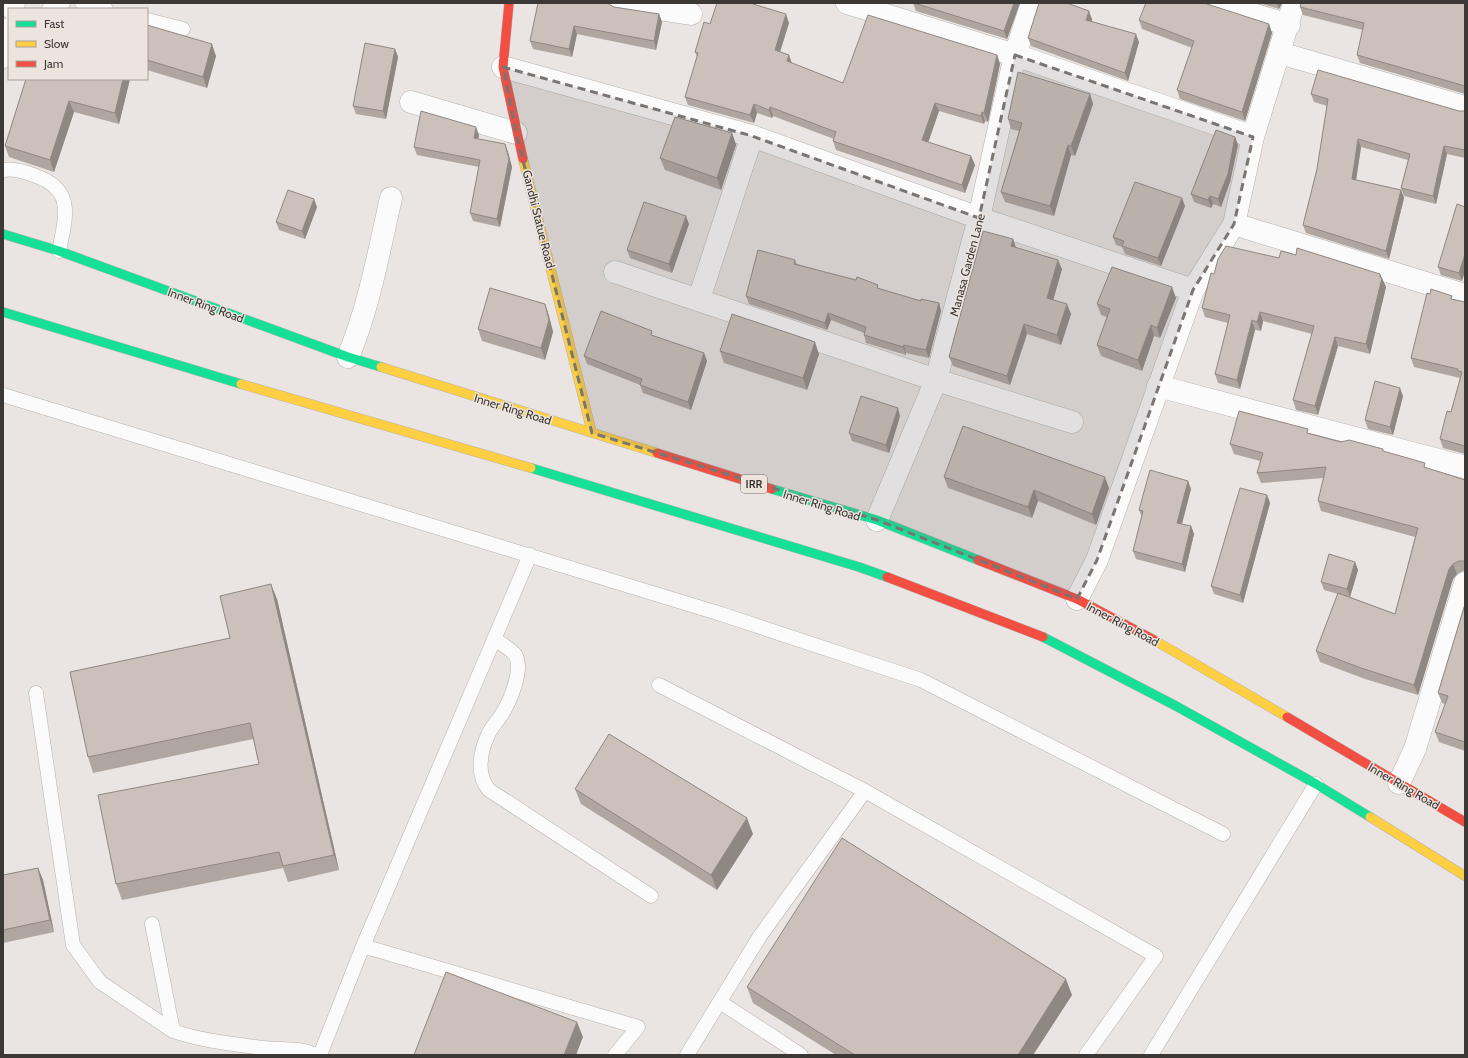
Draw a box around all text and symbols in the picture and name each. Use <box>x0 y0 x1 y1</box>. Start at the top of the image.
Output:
legend <box>8 8 148 80</box>
text: Fast <box>44 16 64 31</box>
text: Slow <box>44 36 69 51</box>
text: Jam <box>43 56 63 71</box>
street label: Gandhi Statue Road <box>520 168 558 270</box>
street label: Manasa Garden Lane <box>946 212 988 318</box>
street label: Inner Ring Road <box>166 284 246 326</box>
street label: Inner Ring Road <box>472 390 554 428</box>
road number: IRR <box>741 475 767 493</box>
street label: Inner Ring Road <box>781 486 863 524</box>
street label: Inner Ring Road <box>1084 599 1162 649</box>
street label: Inner Ring Road <box>1366 759 1442 813</box>

